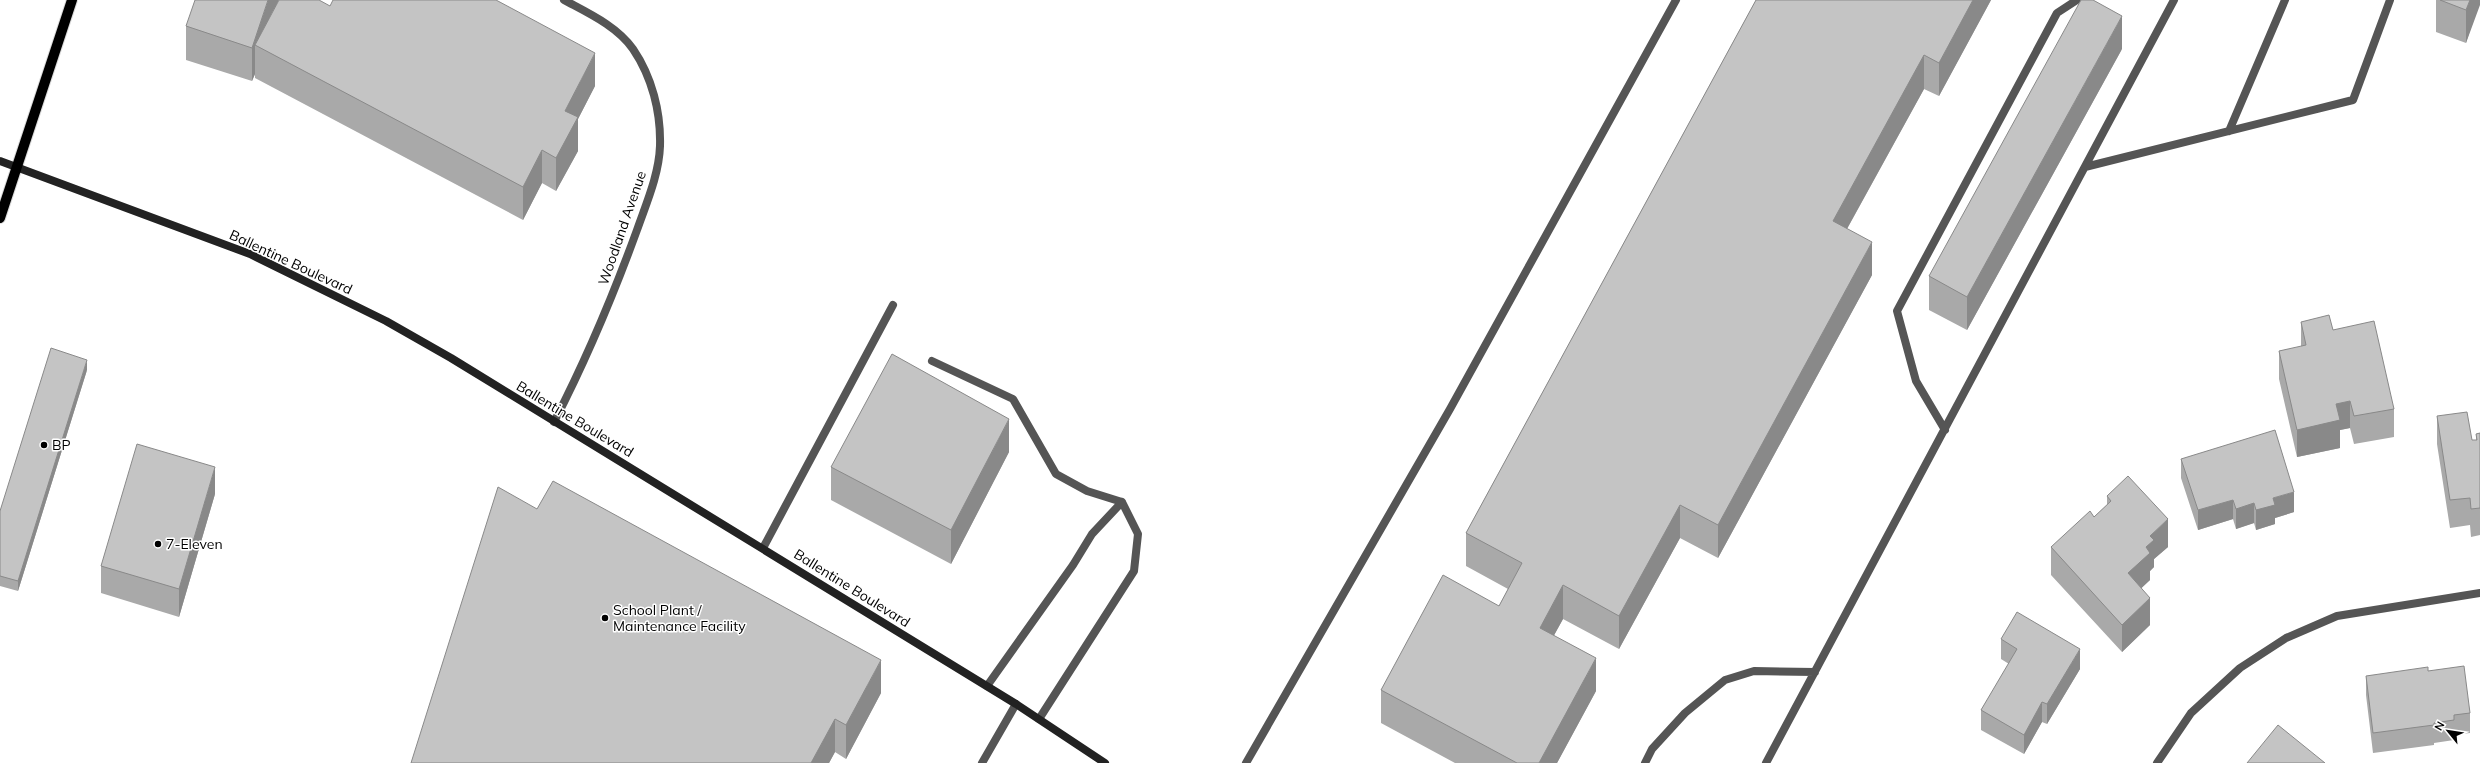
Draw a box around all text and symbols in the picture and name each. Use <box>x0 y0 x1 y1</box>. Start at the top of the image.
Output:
street label: Woodland Avenue <box>594 168 650 288</box>
street label: Ballentine Boulevard <box>227 226 355 298</box>
street label: Ballentine Boulevard <box>513 377 637 461</box>
place label: BP <box>52 436 71 454</box>
marker: BP <box>39 440 49 450</box>
place label: 7-Eleven <box>166 535 223 553</box>
marker: 7-Eleven <box>153 539 163 549</box>
street label: Ballentine Boulevard <box>791 545 913 631</box>
place label: School Plant / Maintenance Facility <box>613 601 746 635</box>
marker: School Plant / Maintenance Facility <box>600 613 610 623</box>
north arrow <box>2428 711 2468 751</box>
text: N <box>2431 719 2447 733</box>

